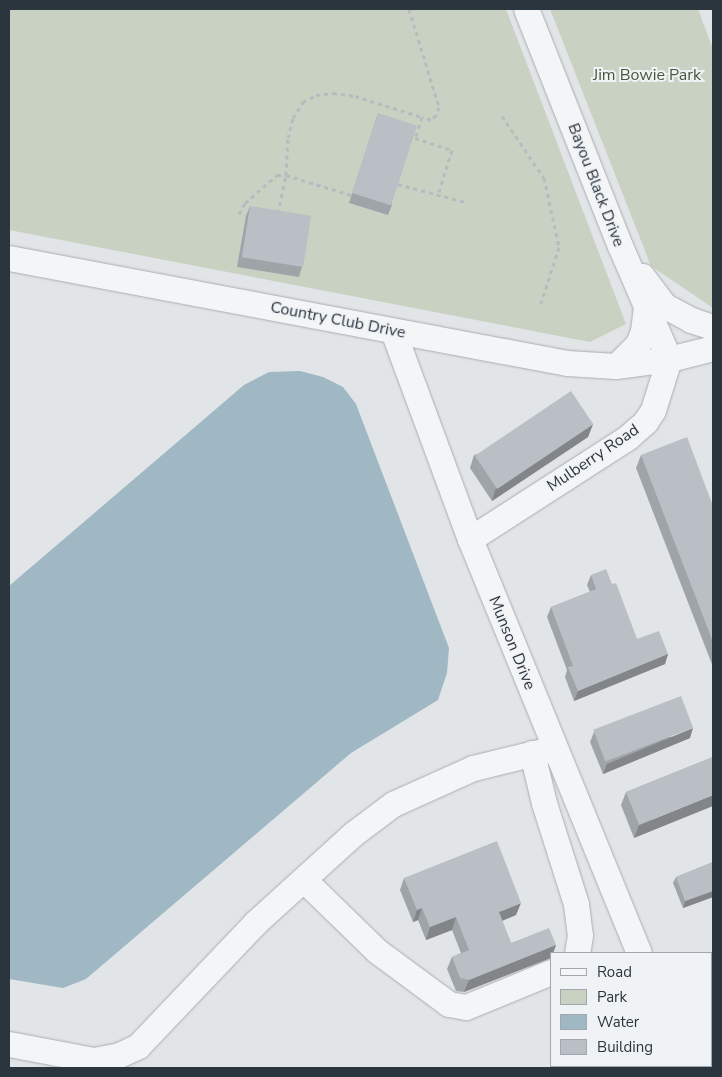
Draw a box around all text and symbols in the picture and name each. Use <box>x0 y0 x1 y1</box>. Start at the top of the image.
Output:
park label: Jim Bowie Park <box>593 65 701 85</box>
street label: Bayou Black Drive <box>564 121 628 249</box>
street label: Country Club Drive <box>269 297 407 343</box>
street label: Mulberry Road <box>543 420 643 496</box>
street label: Munson Drive <box>484 593 540 693</box>
legend <box>550 952 712 1067</box>
text: Road <box>597 962 632 982</box>
text: Park <box>597 987 627 1007</box>
text: Water <box>597 1012 639 1032</box>
text: Building <box>597 1037 653 1057</box>

